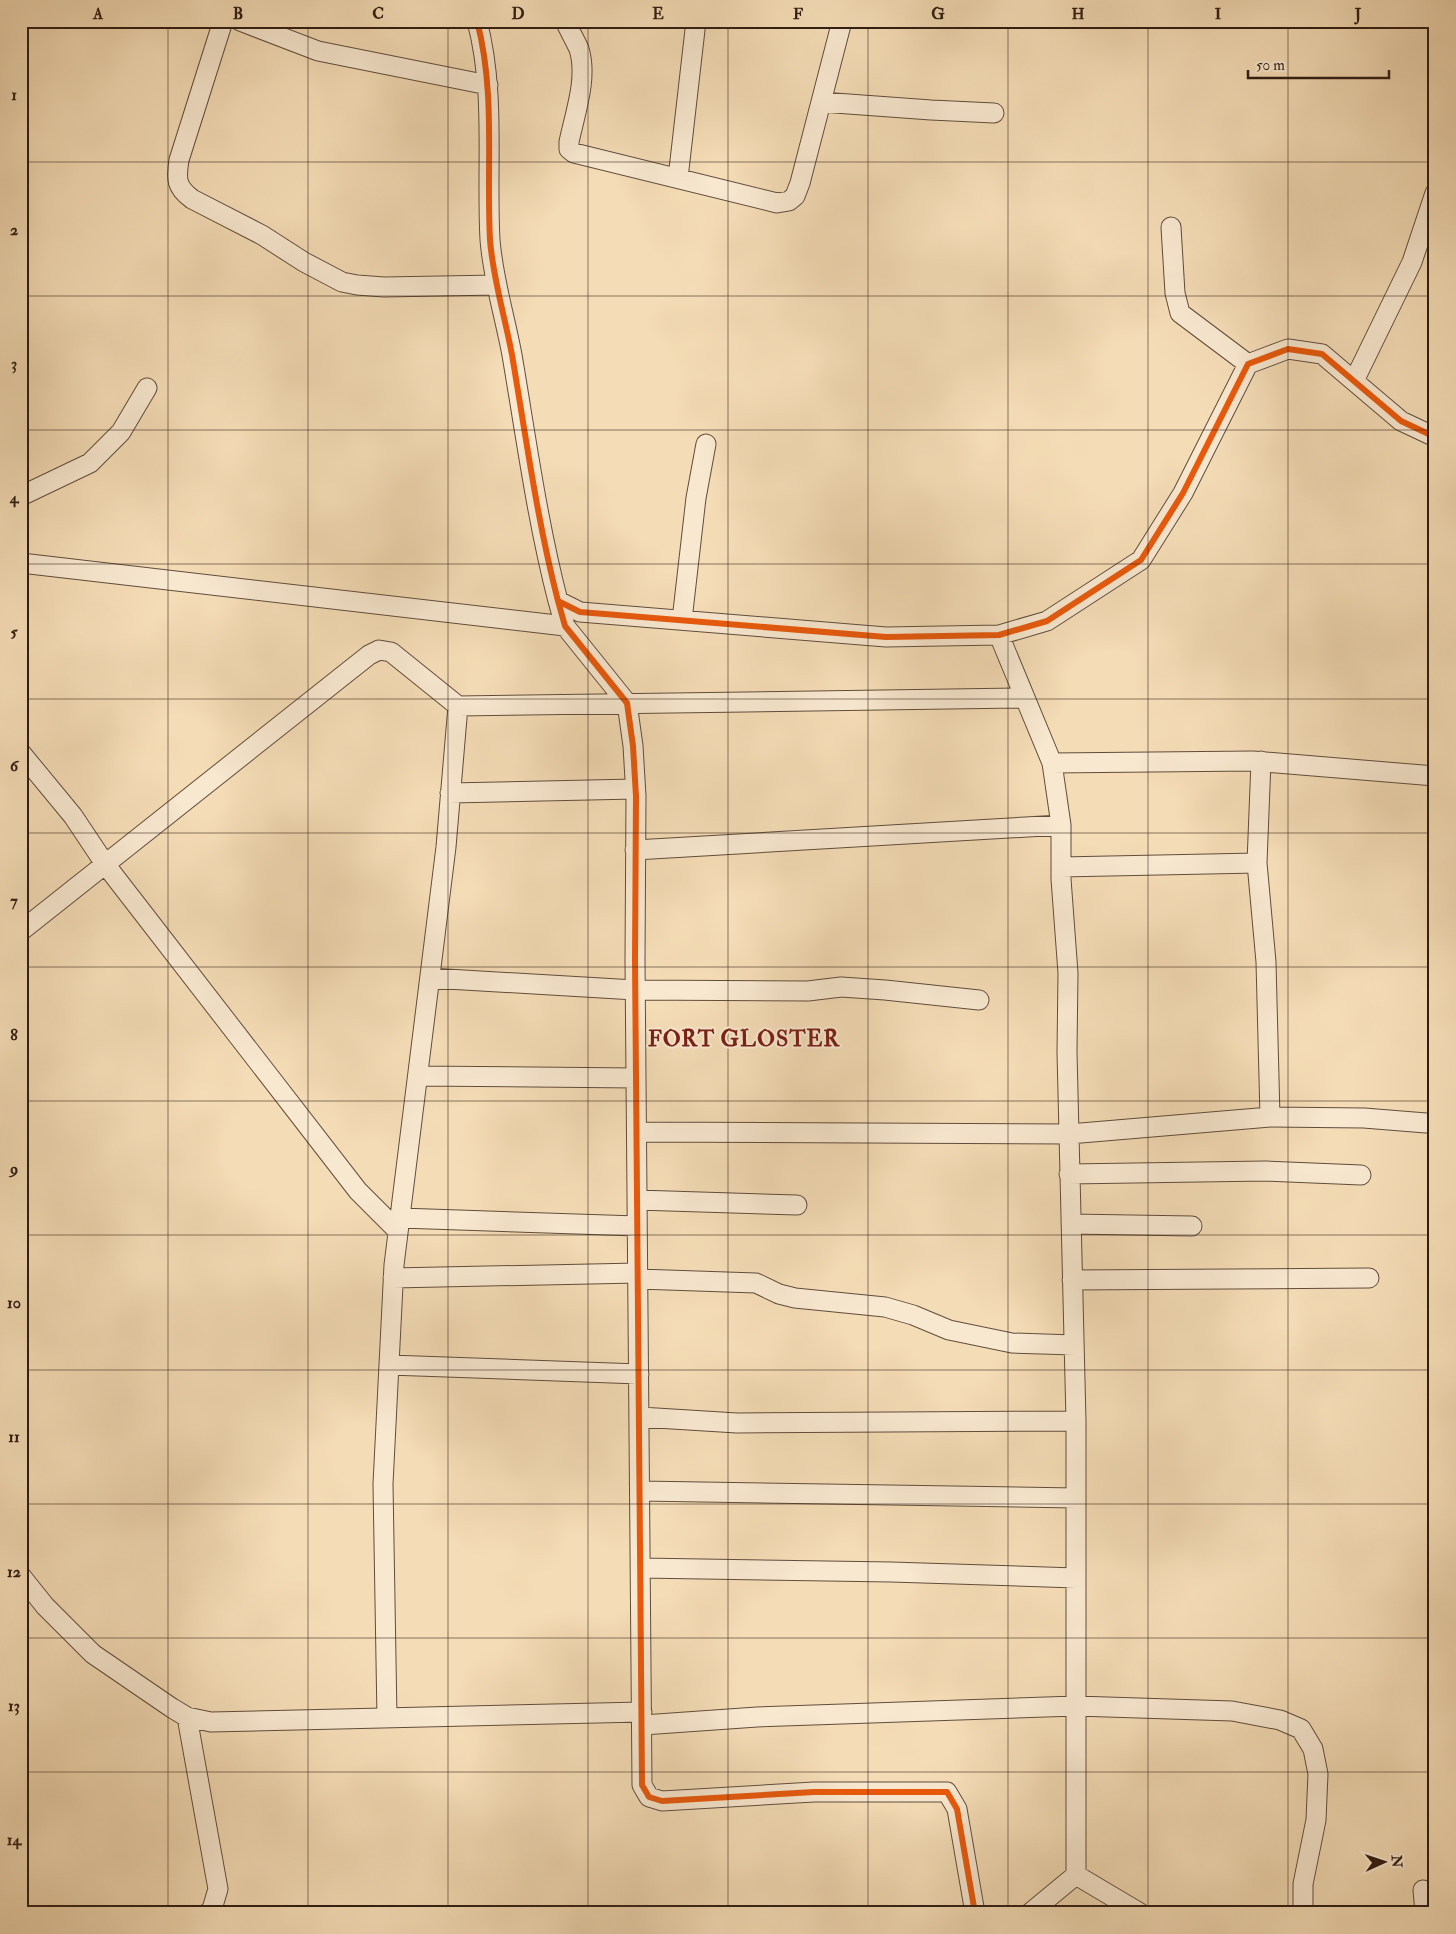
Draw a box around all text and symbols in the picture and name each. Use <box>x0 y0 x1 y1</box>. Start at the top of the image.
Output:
text: A <box>92 4 104 24</box>
text: B <box>233 4 243 24</box>
text: C <box>372 4 384 24</box>
text: D <box>511 4 525 24</box>
text: E <box>652 4 664 24</box>
text: F <box>793 4 803 24</box>
text: G <box>931 4 945 24</box>
text: H <box>1071 4 1085 24</box>
text: I <box>1215 4 1222 24</box>
text: J <box>1354 4 1362 25</box>
scale bar <box>1248 48 1390 80</box>
text: 50 m <box>1256 56 1285 75</box>
text: 1 <box>11 85 17 105</box>
text: 2 <box>10 220 18 240</box>
text: 3 <box>11 354 17 374</box>
text: 4 <box>9 488 20 508</box>
text: 5 <box>10 622 18 642</box>
text: 6 <box>10 756 20 776</box>
text: 7 <box>10 891 18 911</box>
text: 8 <box>10 1025 18 1045</box>
district label: FORT GLOSTER <box>648 1025 840 1053</box>
text: 9 <box>8 1159 18 1179</box>
text: 10 <box>7 1293 21 1313</box>
text: 11 <box>8 1427 20 1447</box>
text: 12 <box>7 1562 21 1582</box>
text: 13 <box>8 1696 20 1716</box>
text: 14 <box>7 1830 23 1850</box>
north arrow <box>1358 1836 1408 1886</box>
text: N <box>1388 1854 1405 1869</box>

